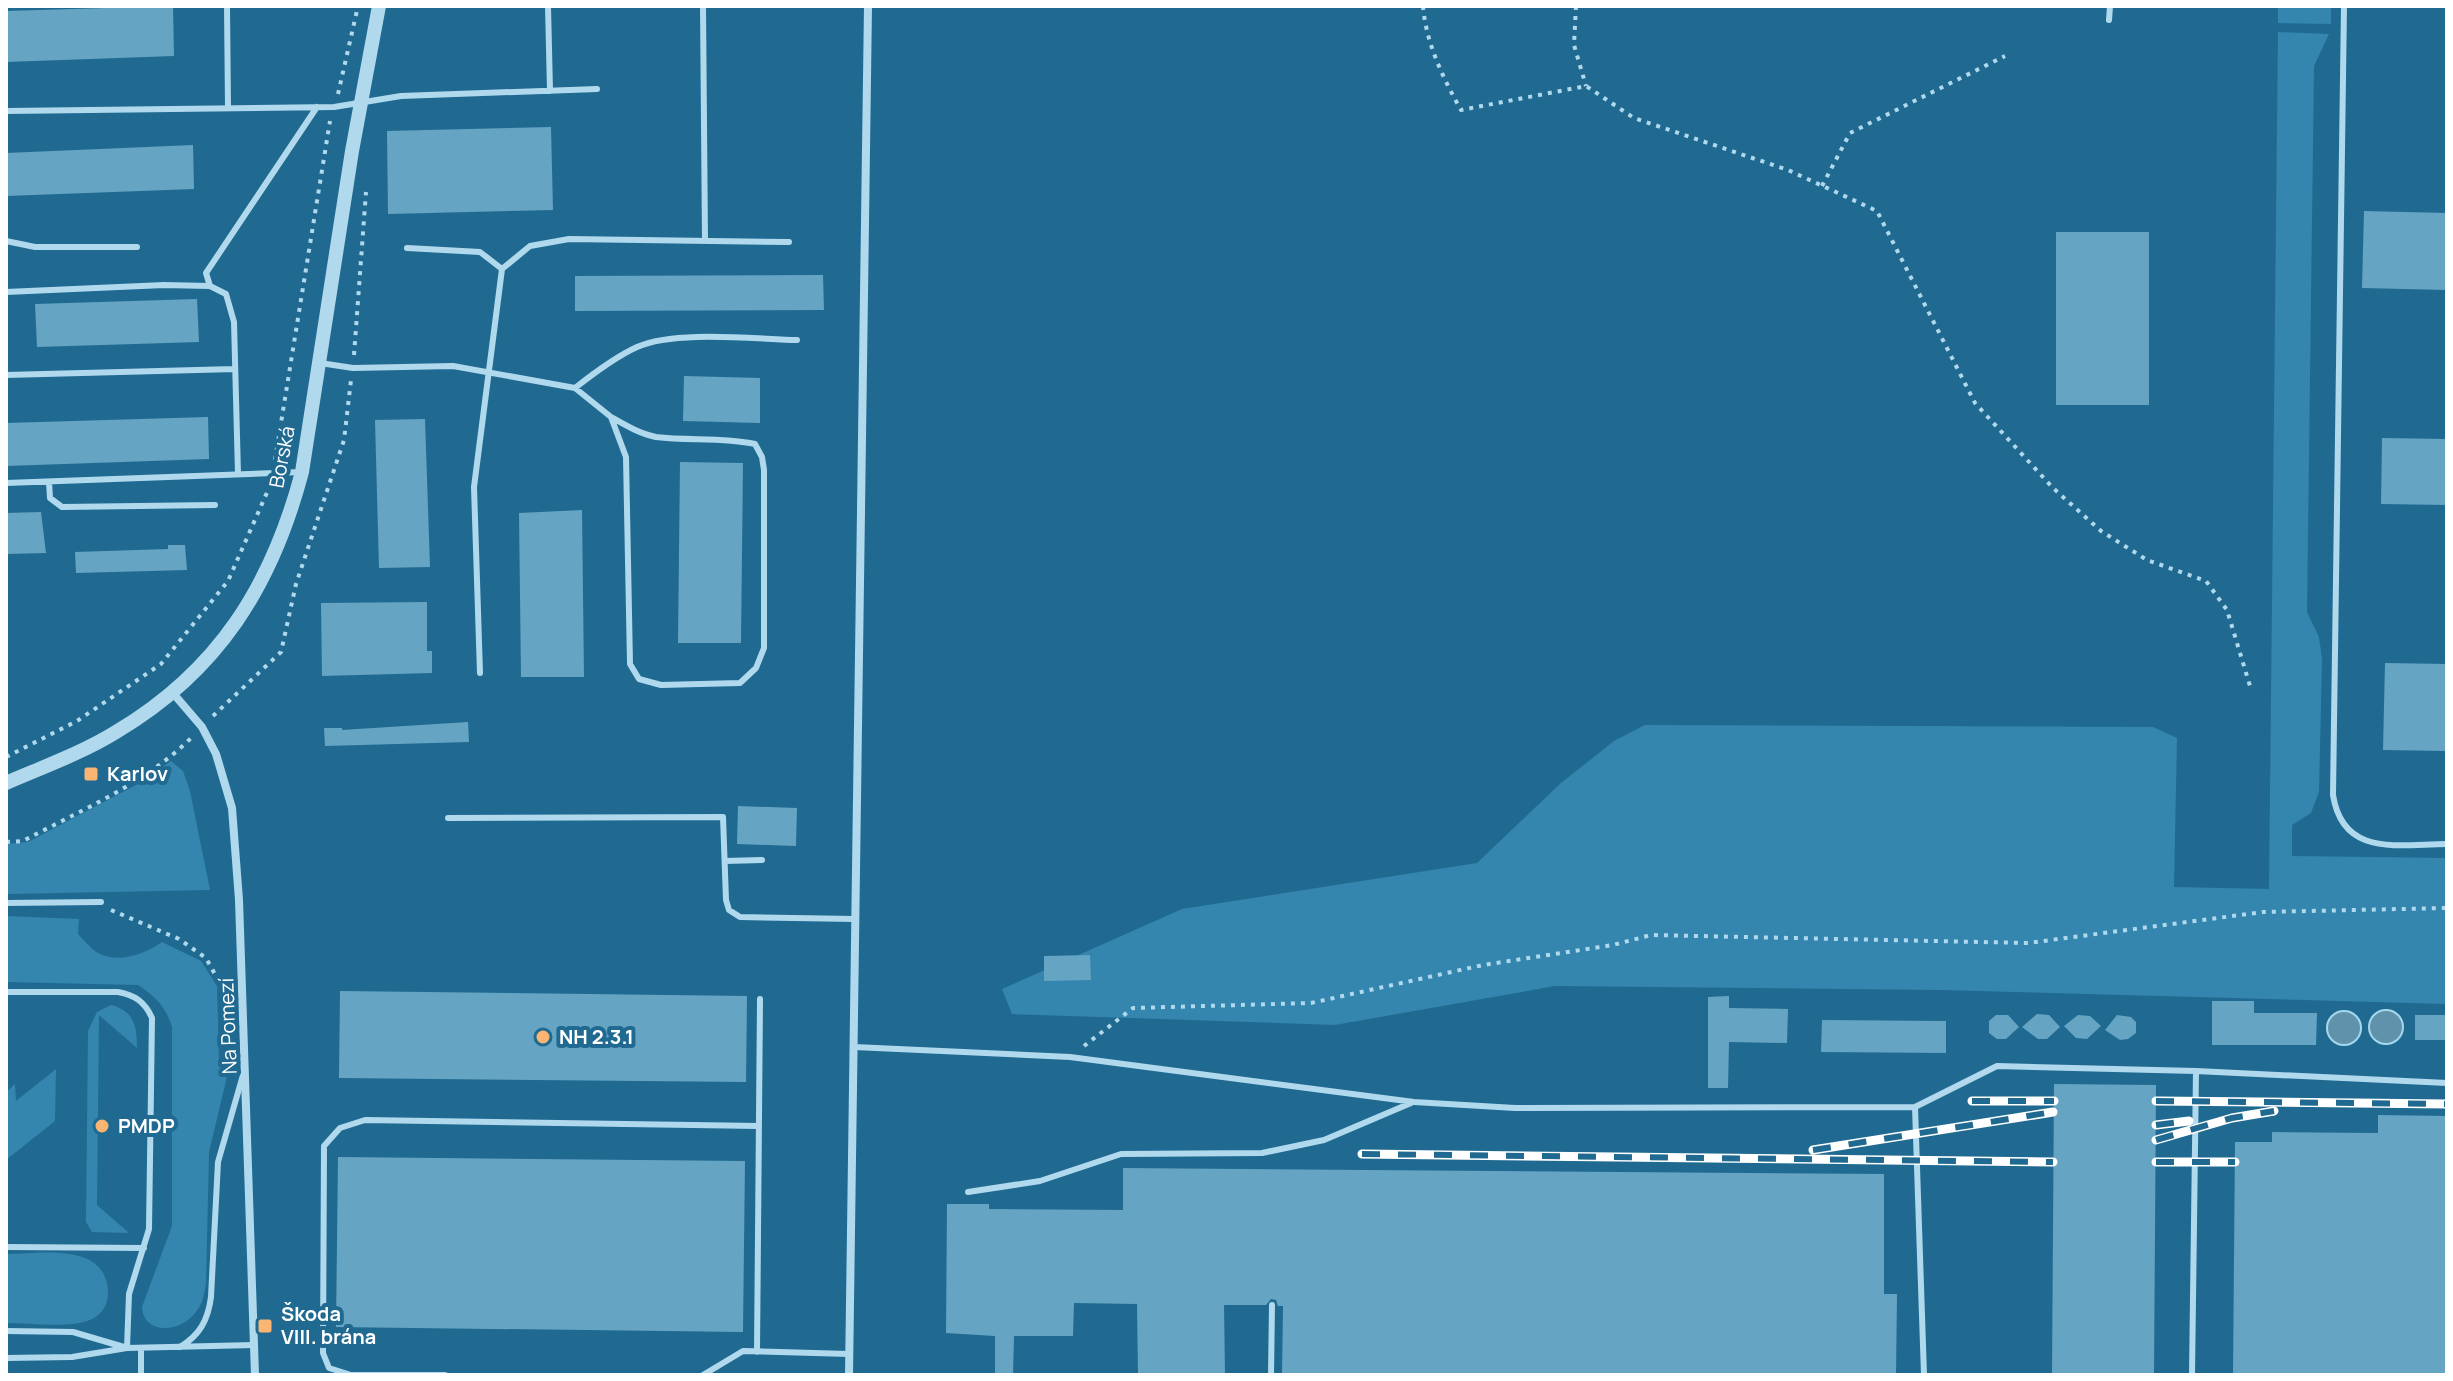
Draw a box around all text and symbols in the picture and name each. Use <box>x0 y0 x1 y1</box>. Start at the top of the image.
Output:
street label: Borská <box>262 424 301 490</box>
place label: Karlov <box>107 760 168 787</box>
marker: Karlov <box>82 765 100 783</box>
street label: Na Pomezí <box>212 977 243 1075</box>
place label: NH 2.3.1 <box>559 1023 634 1050</box>
marker: NH 2.3.1 <box>534 1028 552 1046</box>
place label: PMDP <box>118 1112 175 1139</box>
marker: PMDP <box>93 1117 111 1135</box>
place label: Škoda VIII. brána <box>281 1300 376 1350</box>
marker: Škoda VIII. brána <box>256 1317 274 1335</box>

